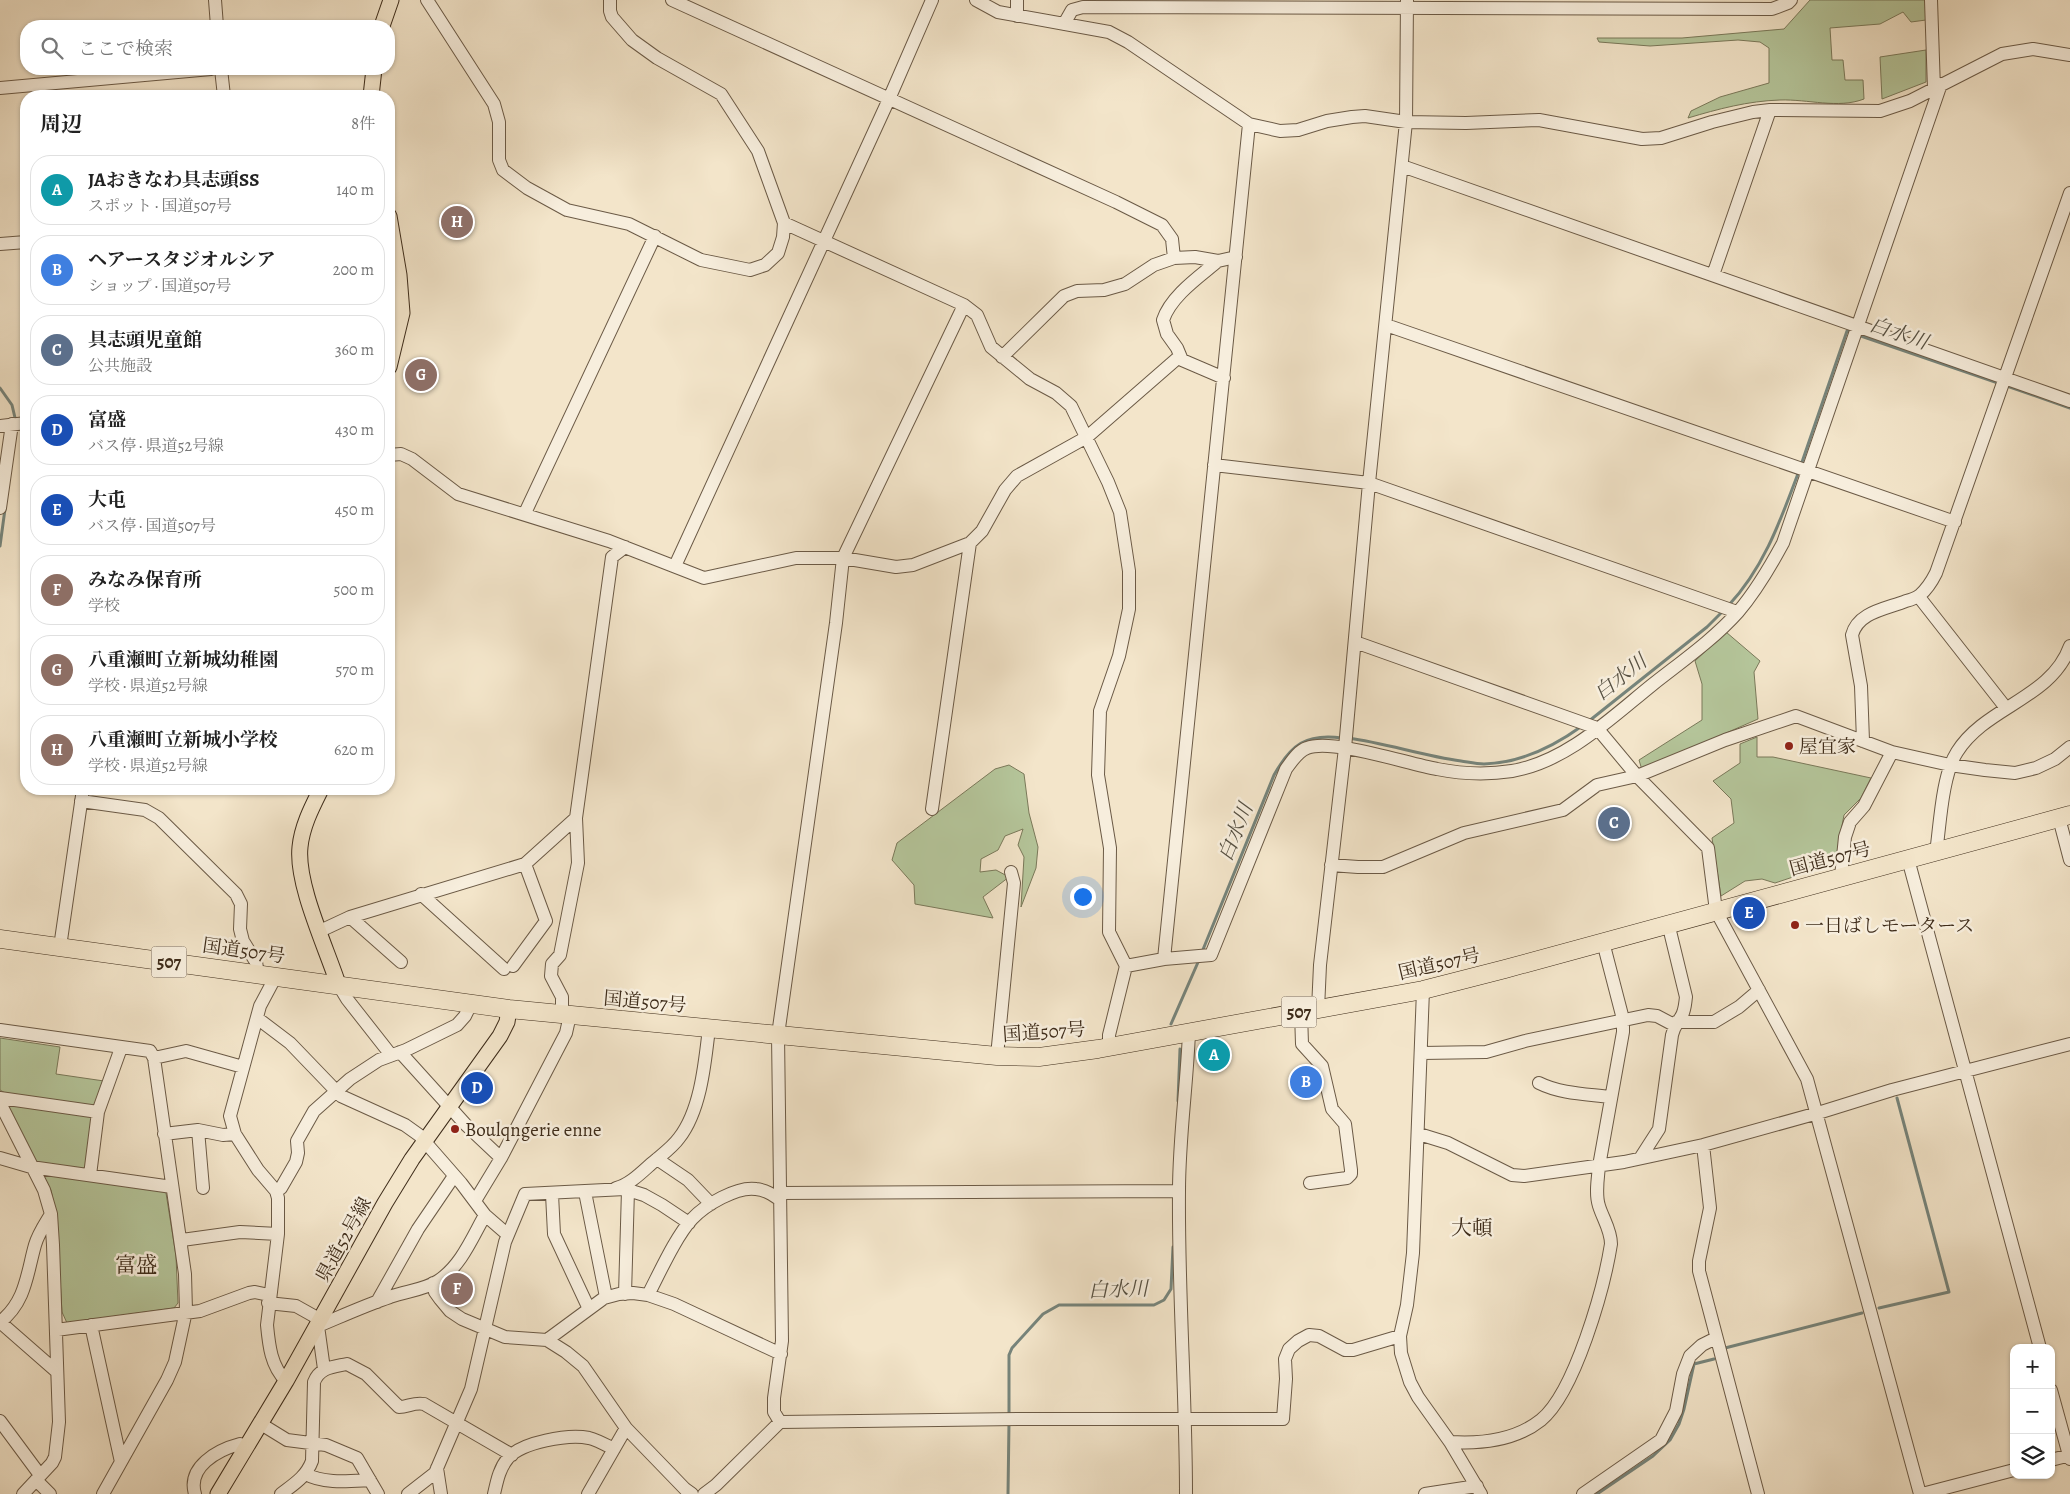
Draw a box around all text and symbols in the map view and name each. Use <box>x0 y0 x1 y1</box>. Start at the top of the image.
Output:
search box <box>20 20 395 75</box>
icon: search <box>38 34 66 62</box>
text: ここで検索 <box>78 36 173 62</box>
text: 周辺 <box>40 110 82 138</box>
text: 8件 <box>351 113 375 135</box>
text: JAおきなわ具志頭SS <box>88 167 259 193</box>
text: A <box>52 179 62 201</box>
text: 140 m <box>336 179 374 201</box>
text: スポット · 国道507号 <box>88 195 232 217</box>
pin: H <box>441 203 473 241</box>
text: ヘアースタジオルシア <box>88 247 275 273</box>
text: B <box>52 259 62 281</box>
text: 200 m <box>333 259 374 281</box>
text: ショップ · 国道507号 <box>88 275 231 297</box>
water label: 白水川 <box>1866 311 1933 357</box>
text: 具志頭児童館 <box>88 327 202 353</box>
text: C <box>52 339 62 361</box>
text: 360 m <box>335 339 374 361</box>
text: 公共施設 <box>88 355 152 377</box>
pin: G <box>405 356 437 394</box>
text: 富盛 <box>88 407 126 433</box>
text: D <box>51 419 63 441</box>
text: 430 m <box>335 419 374 441</box>
text: バス停 · 県道52号線 <box>88 435 224 457</box>
text: 大屯 <box>88 487 126 513</box>
text: E <box>52 499 62 521</box>
text: 450 m <box>335 499 374 521</box>
text: バス停 · 国道507号 <box>88 515 216 537</box>
text: みなみ保育所 <box>88 567 202 593</box>
text: F <box>53 579 61 601</box>
text: 500 m <box>334 579 374 601</box>
text: 学校 <box>88 595 120 617</box>
text: 八重瀬町立新城幼稚園 <box>88 647 278 673</box>
water label: 白水川 <box>1588 647 1654 707</box>
text: G <box>52 659 62 681</box>
text: 570 m <box>335 659 374 681</box>
text: 学校 · 県道52号線 <box>88 675 208 697</box>
text: 八重瀬町立新城小学校 <box>88 727 278 753</box>
place label: 屋宜家 <box>1799 734 1856 760</box>
text: H <box>51 739 63 761</box>
text: 620 m <box>334 739 374 761</box>
marker: 屋宜家 <box>1783 740 1795 752</box>
text: 学校 · 県道52号線 <box>88 755 208 777</box>
water label: 白水川 <box>1212 797 1260 865</box>
pin: C <box>1598 804 1630 842</box>
street label: 国道507号 <box>1787 836 1874 882</box>
your location <box>1070 884 1096 910</box>
pin: E <box>1733 894 1765 932</box>
place label: 一日ばしモータース <box>1805 913 1974 939</box>
marker: 一日ばしモータース <box>1789 919 1801 931</box>
street label: 国道507号 <box>201 932 287 970</box>
street label: 国道507号 <box>1396 942 1483 986</box>
road number: 507 <box>152 946 186 978</box>
street label: 国道507号 <box>602 985 688 1019</box>
road number: 507 <box>1282 996 1316 1028</box>
street label: 国道507号 <box>1002 1016 1087 1048</box>
pin: A <box>1198 1036 1230 1074</box>
pin: B <box>1290 1063 1322 1101</box>
pin: D <box>461 1069 493 1107</box>
place label: Boulqngerie enne <box>465 1117 602 1143</box>
marker: Boulqngerie enne <box>449 1123 461 1135</box>
street label: 県道52号線 <box>310 1192 378 1287</box>
district label: 大頓 <box>1451 1214 1493 1242</box>
district label: 富盛 <box>115 1251 157 1279</box>
pin: F <box>441 1270 473 1308</box>
water label: 白水川 <box>1088 1275 1150 1304</box>
map controls <box>2010 1344 2055 1479</box>
button: + <box>2010 1344 2055 1389</box>
button: − <box>2010 1389 2055 1434</box>
button: layers <box>2010 1434 2055 1479</box>

